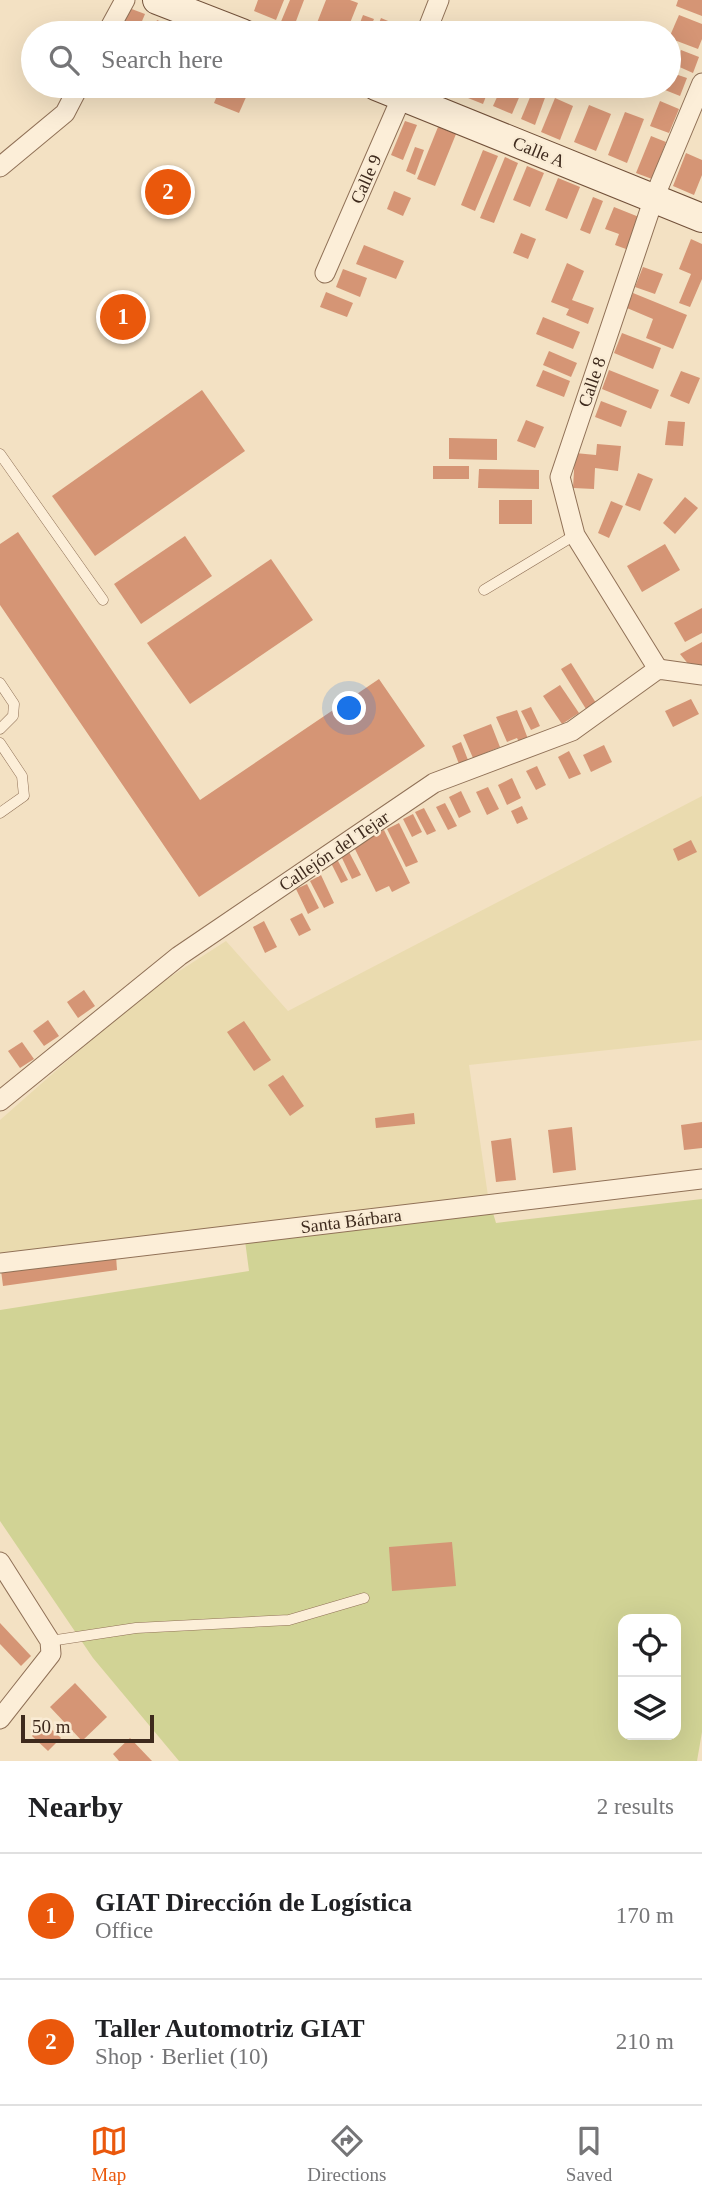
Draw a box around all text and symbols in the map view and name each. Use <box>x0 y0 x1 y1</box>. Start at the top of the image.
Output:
search box <box>21 21 681 98</box>
icon: search <box>45 41 83 79</box>
text: Search here <box>101 45 223 74</box>
street label: Calle A <box>510 133 568 171</box>
street label: Calle 9 <box>346 151 386 207</box>
pin: 2 <box>145 166 191 218</box>
pin: 1 <box>100 291 146 343</box>
street label: Calle 8 <box>574 354 610 410</box>
your location <box>332 691 366 725</box>
street label: Callejón del Tejar <box>275 807 393 895</box>
street label: Santa Bárbara <box>299 1205 403 1237</box>
map controls <box>618 1614 681 1740</box>
button: locate <box>618 1614 681 1677</box>
button: layers <box>618 1677 681 1740</box>
scale bar <box>21 1712 154 1744</box>
text: 50 m <box>32 1716 71 1737</box>
text: Nearby <box>28 1790 123 1823</box>
text: 2 results <box>597 1794 674 1819</box>
text: GIAT Dirección de Logística <box>95 1888 412 1917</box>
text: 1 <box>45 1903 57 1928</box>
text: 170 m <box>616 1903 674 1928</box>
text: Office <box>95 1918 153 1943</box>
text: Taller Automotriz GIAT <box>95 2014 365 2043</box>
text: 2 <box>45 2029 57 2054</box>
text: 210 m <box>616 2029 674 2054</box>
text: Shop · Berliet (10) <box>95 2044 268 2069</box>
tab: Map <box>90 2122 128 2186</box>
tab: Directions <box>307 2122 386 2186</box>
tab: Saved <box>566 2122 612 2186</box>

